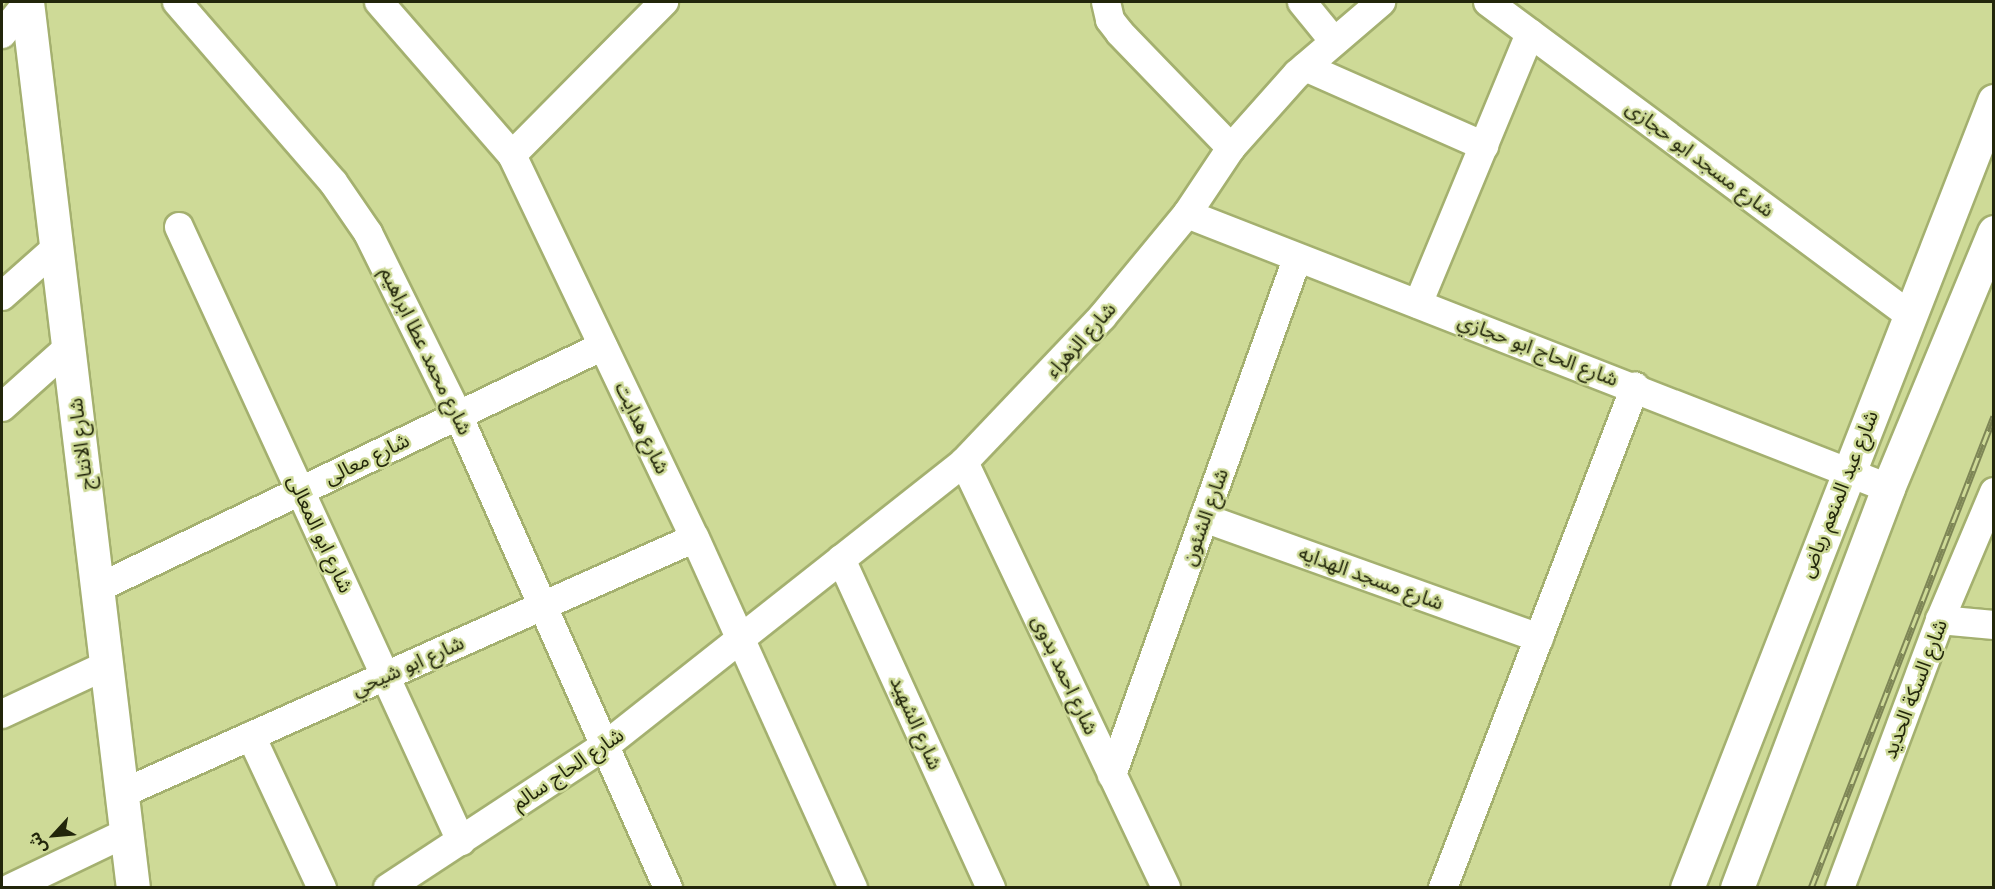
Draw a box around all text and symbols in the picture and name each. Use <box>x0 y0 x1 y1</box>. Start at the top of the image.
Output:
street label: شارع مسجد ابو حجازى <box>1621 96 1779 222</box>
street label: شارع محمد عطا ابراهيم <box>375 263 477 439</box>
street label: شارع الزهراء <box>1041 297 1121 383</box>
street label: شارع الحاج ابو حجازي <box>1455 308 1621 392</box>
street label: شارع هدايت <box>609 378 675 478</box>
street label: شارع الانتاج <box>63 397 99 491</box>
street label: شارع عبد المنعم رياض <box>1795 407 1883 581</box>
street label: شارع معالى <box>321 428 413 490</box>
street label: شارع الشئون <box>1176 465 1234 569</box>
street label: شارع ابو المعالى <box>282 471 358 597</box>
street label: شارع مسجد الهدايه <box>1295 541 1447 615</box>
street label: شارع احمد بدوى <box>1027 611 1103 739</box>
street label: شارع السكة الحديد <box>1877 616 1953 762</box>
street label: شارع ابو شيحي <box>348 631 468 701</box>
street label: شارع الشهيد <box>885 673 947 773</box>
street label: شارع الحاج سالم <box>508 723 628 815</box>
north arrow <box>24 805 84 865</box>
text: ش <box>25 830 50 857</box>

